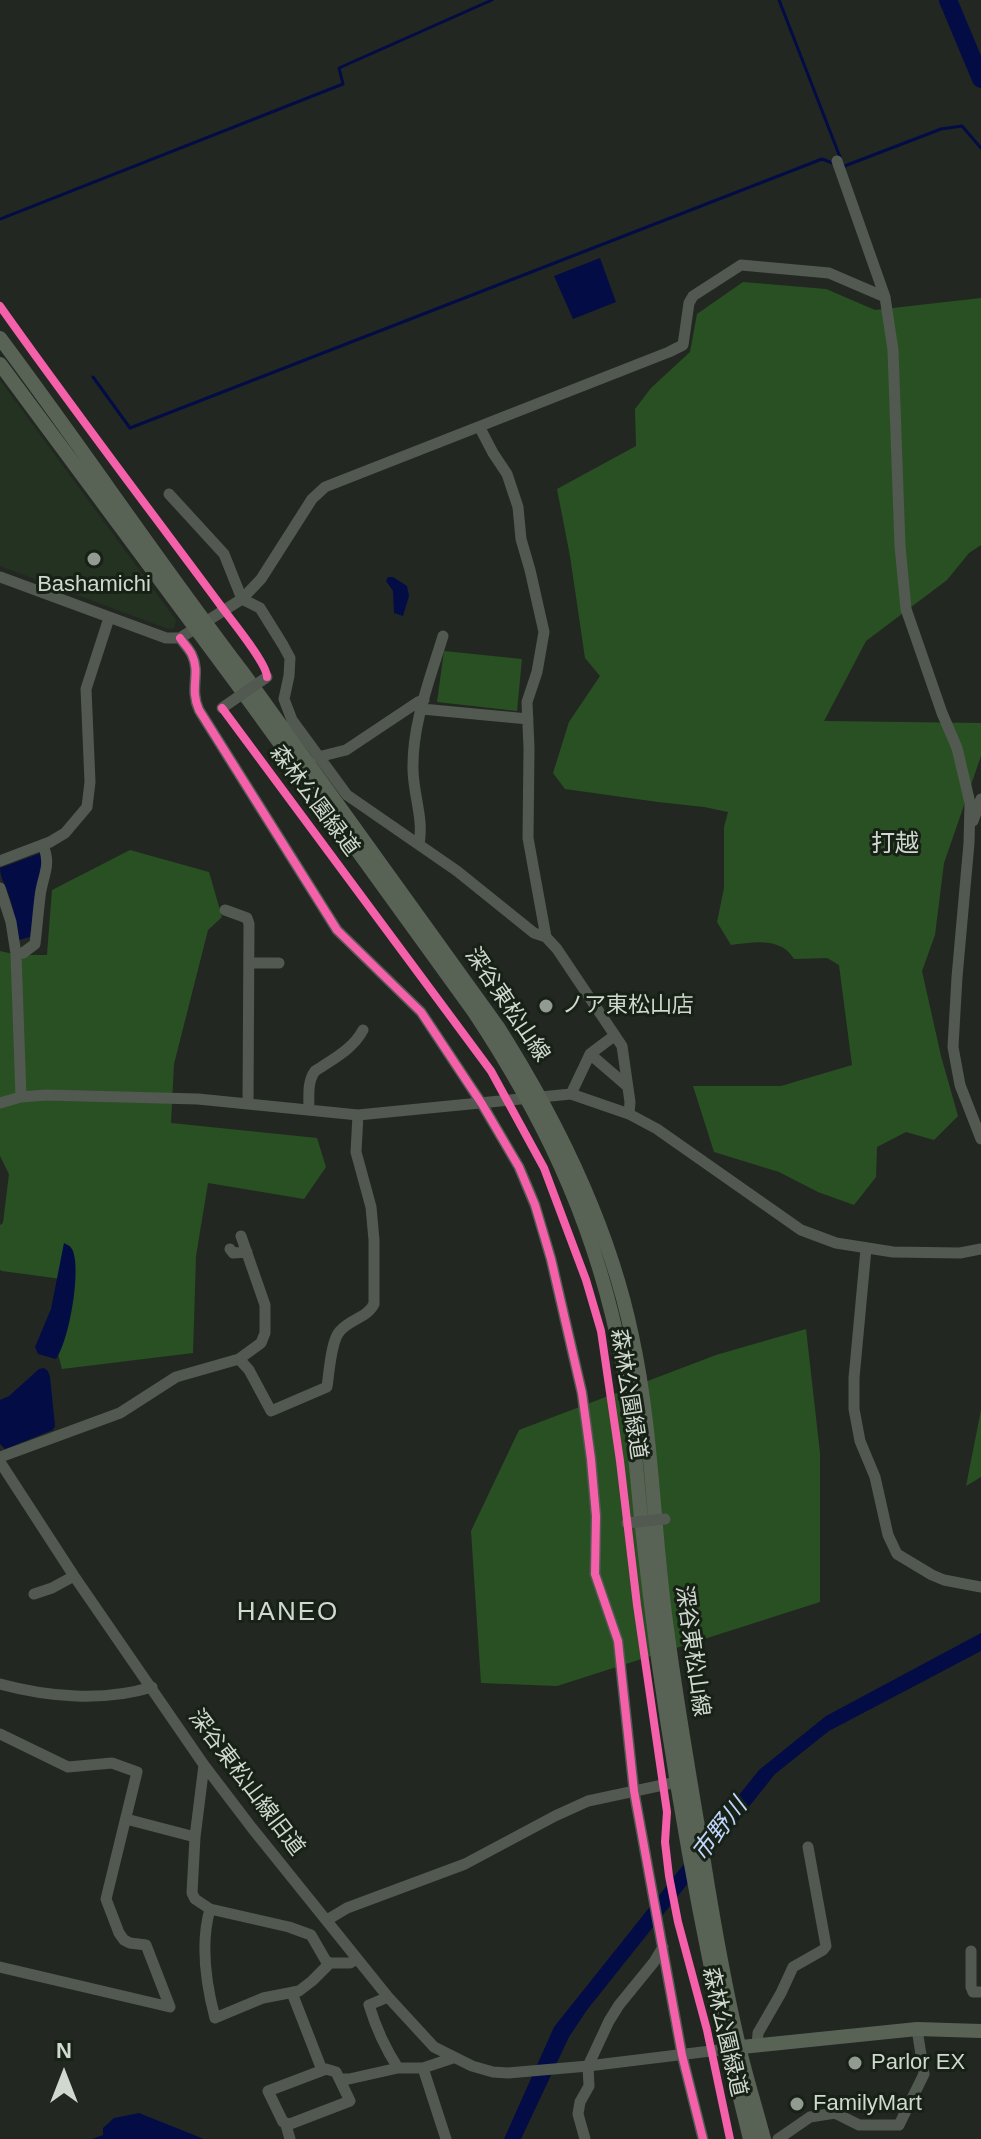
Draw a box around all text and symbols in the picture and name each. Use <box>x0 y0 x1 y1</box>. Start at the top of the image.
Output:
marker: Bashamichi <box>85 550 103 568</box>
place label: Bashamichi <box>37 572 151 598</box>
street label: 森林公園緑道 <box>264 740 364 862</box>
district label: 打越 <box>871 830 919 858</box>
street label: 深谷東松山線 <box>459 943 555 1067</box>
place label: ノア東松山店 <box>562 993 694 1019</box>
marker: ノア東松山店 <box>537 997 555 1015</box>
street label: 森林公園緑道 <box>605 1327 651 1461</box>
street label: 深谷東松山線 <box>670 1584 714 1718</box>
district label: HANEO <box>237 1597 339 1629</box>
street label: 深谷東松山線旧道 <box>182 1705 310 1861</box>
water label: 市野川 <box>686 1793 754 1867</box>
street label: 森林公園緑道 <box>696 1965 752 2099</box>
north arrow <box>24 2035 104 2115</box>
text: N <box>56 2038 72 2063</box>
place label: Parlor EX <box>871 2050 965 2076</box>
marker: Parlor EX <box>846 2054 864 2072</box>
place label: FamilyMart <box>813 2091 922 2117</box>
marker: FamilyMart <box>788 2095 806 2113</box>

